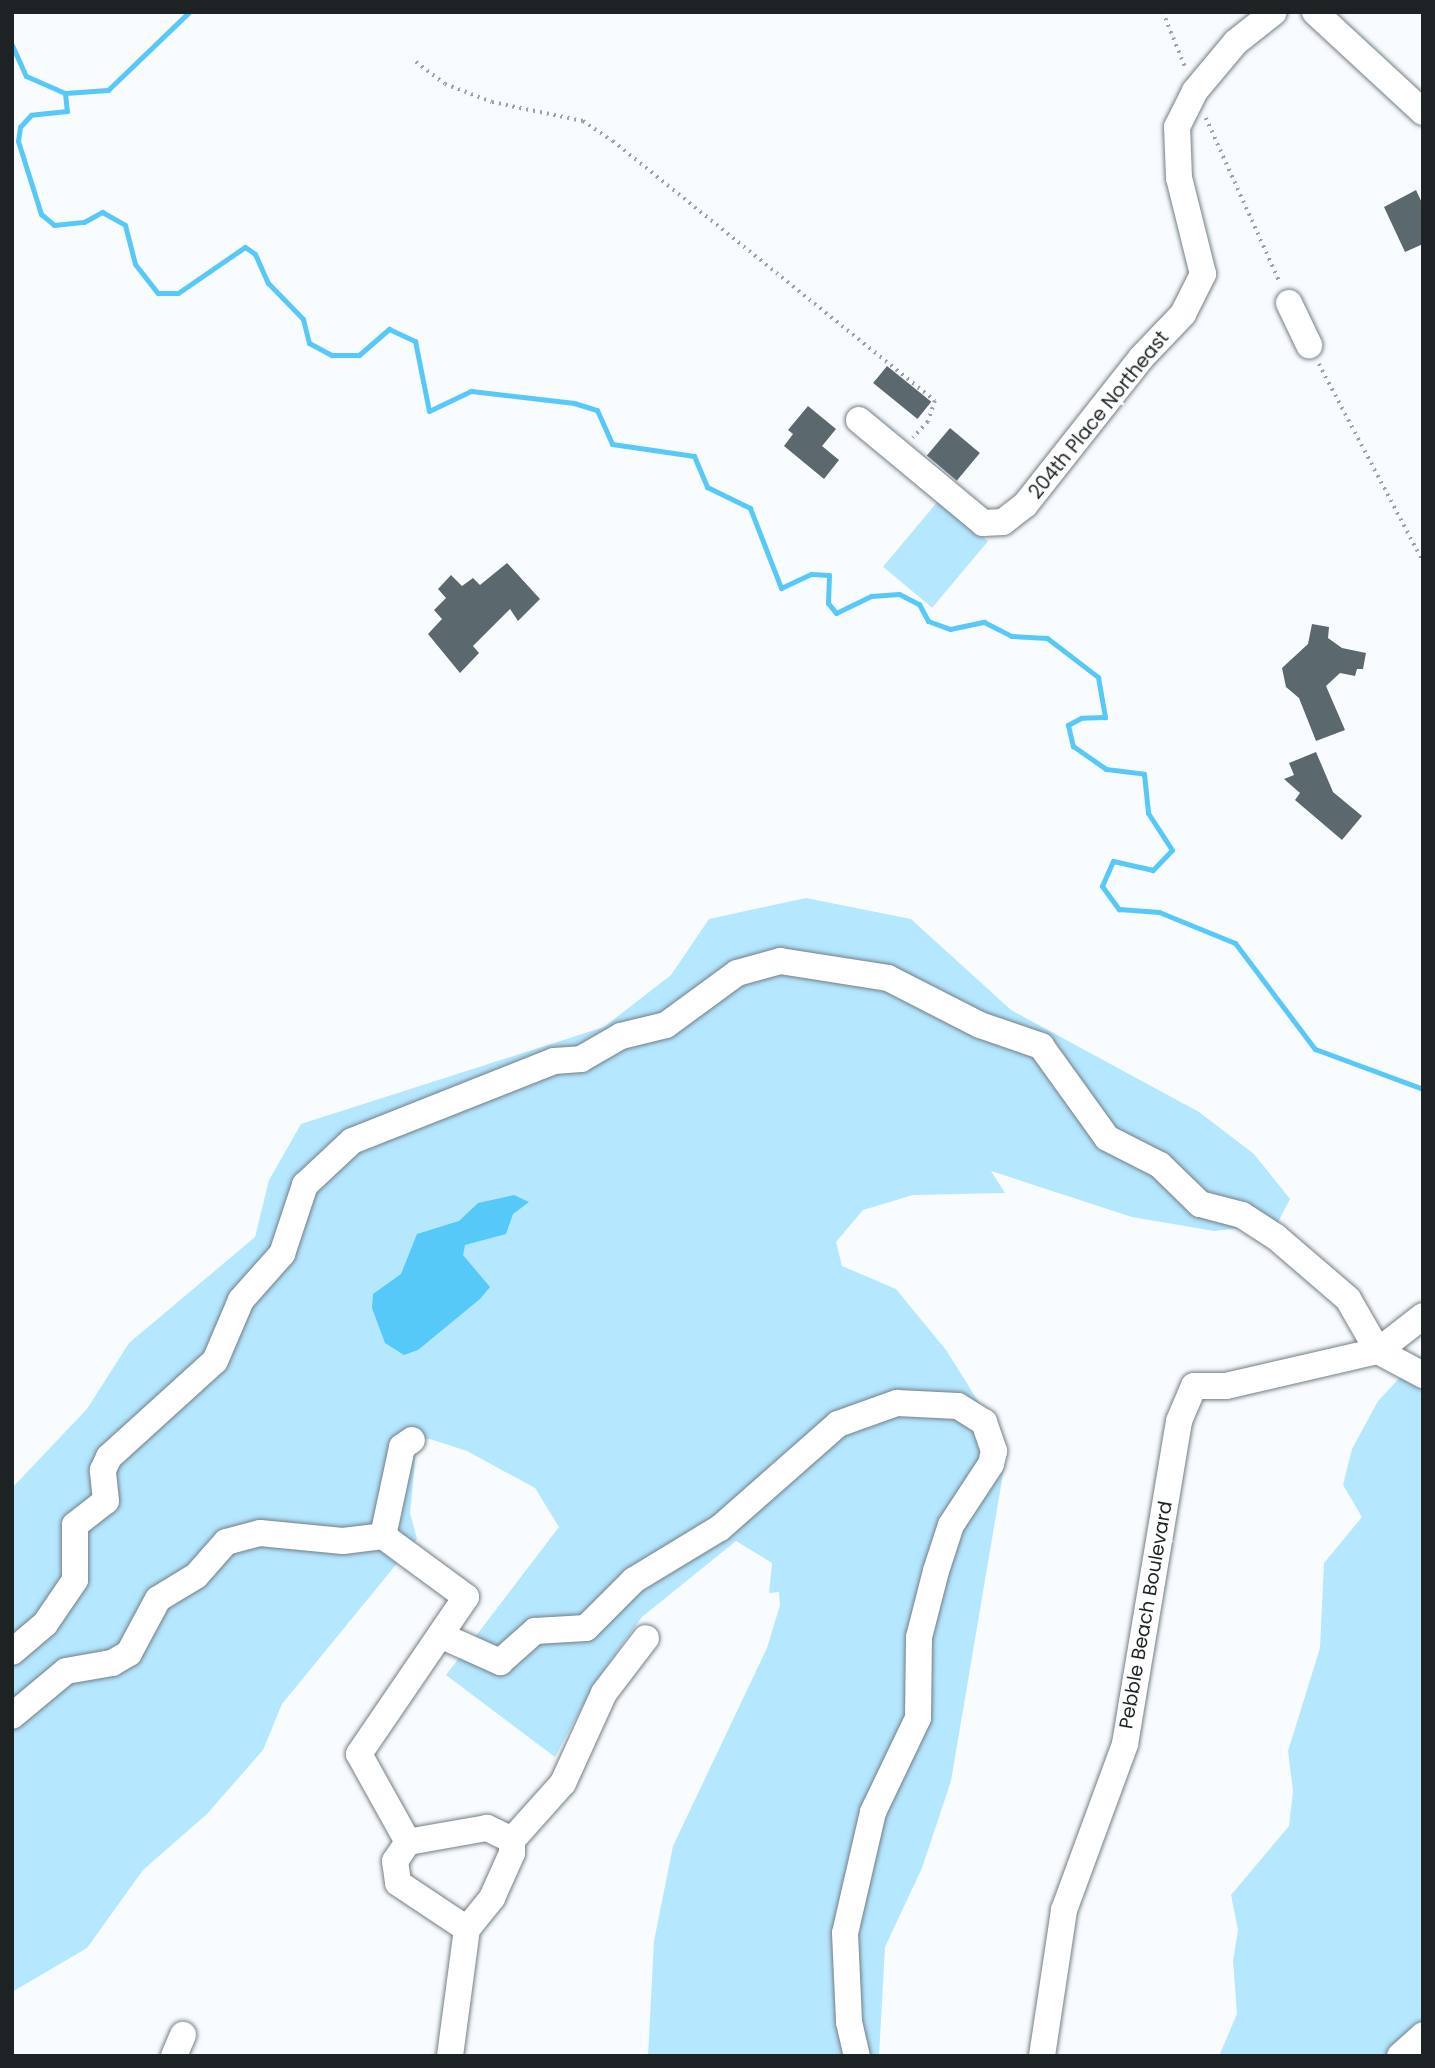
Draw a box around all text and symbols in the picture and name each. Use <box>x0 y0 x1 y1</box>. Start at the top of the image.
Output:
street label: 204th Place Northeast <box>1024 327 1174 503</box>
street label: Pebble Beach Boulevard <box>1115 1499 1177 1731</box>

